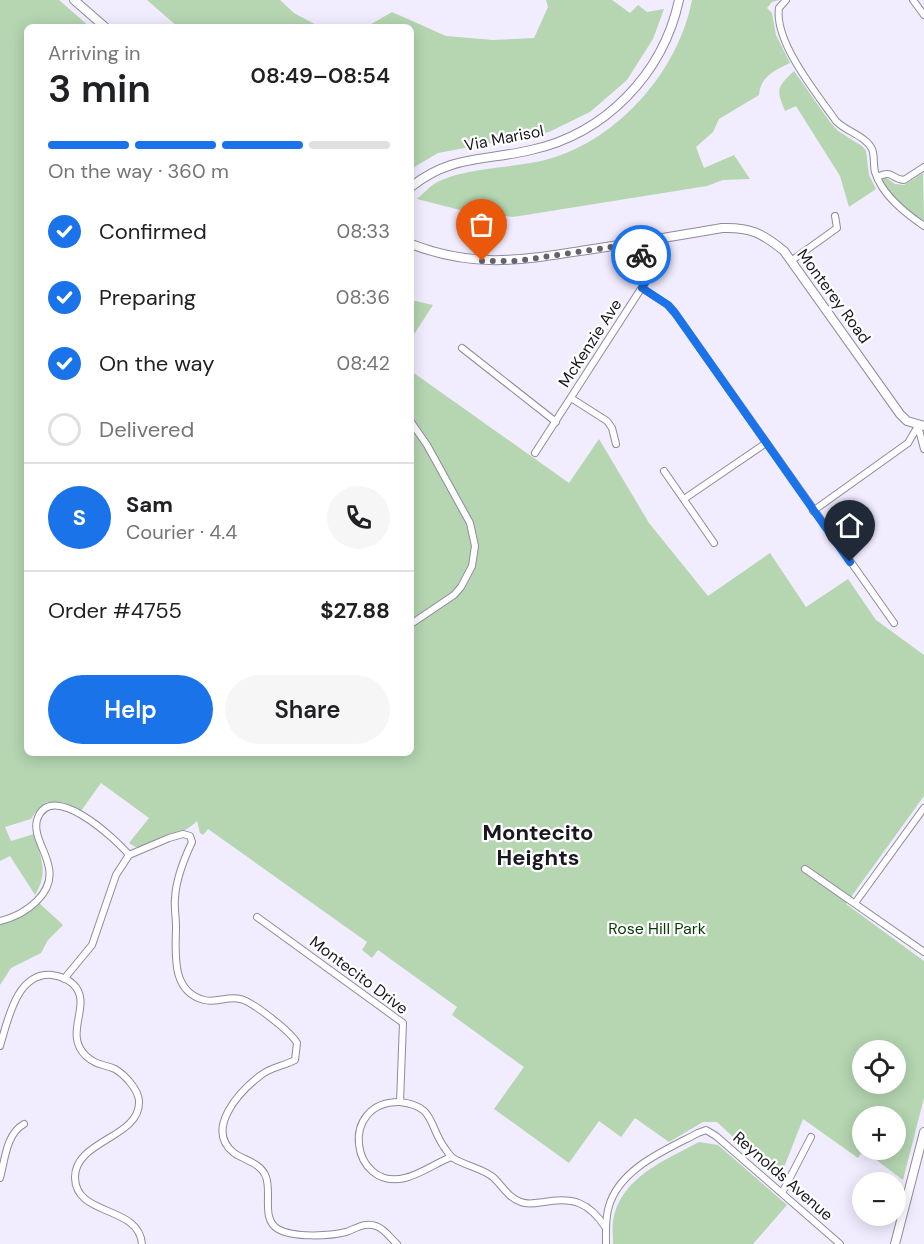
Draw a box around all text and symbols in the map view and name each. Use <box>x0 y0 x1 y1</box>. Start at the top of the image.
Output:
text: Arriving in <box>48 40 140 66</box>
text: 08:49–08:54 <box>251 61 390 90</box>
text: 3 min <box>48 63 151 114</box>
street label: Via Marisol <box>462 120 546 156</box>
text: On the way · 360 m <box>48 158 229 184</box>
pin <box>456 199 507 261</box>
icon: bag <box>465 208 498 241</box>
icon: check <box>48 215 81 248</box>
text: Confirmed <box>99 217 207 246</box>
text: 08:33 <box>336 218 390 244</box>
courier <box>611 225 671 285</box>
icon: bike <box>625 239 658 272</box>
street label: Monterey Road <box>793 244 875 348</box>
icon: check <box>48 281 81 314</box>
text: Preparing <box>99 283 196 312</box>
text: 08:36 <box>336 284 390 310</box>
street label: McKenzie Ave <box>554 295 626 391</box>
icon: check <box>48 347 81 380</box>
text: On the way <box>99 349 214 378</box>
text: 08:42 <box>336 350 390 376</box>
text: Delivered <box>99 415 194 444</box>
button: phone <box>327 486 390 549</box>
text: Sam <box>126 490 173 519</box>
pin <box>824 500 875 562</box>
text: S <box>73 503 86 532</box>
icon: home <box>833 509 866 542</box>
text: Courier · 4.4 <box>126 519 237 545</box>
text: Order #4755 <box>48 596 182 625</box>
text: $27.88 <box>320 596 390 625</box>
button: Help <box>48 675 213 744</box>
button: Share <box>225 675 390 744</box>
district label: Montecito Heights <box>482 818 594 872</box>
park label: Rose Hill Park <box>608 918 706 939</box>
street label: Montecito Drive <box>306 931 412 1019</box>
map controls <box>852 1040 906 1226</box>
button: locate <box>852 1040 906 1094</box>
button: + <box>852 1106 906 1160</box>
street label: Reynolds Avenue <box>729 1127 837 1225</box>
button: − <box>852 1172 906 1226</box>

